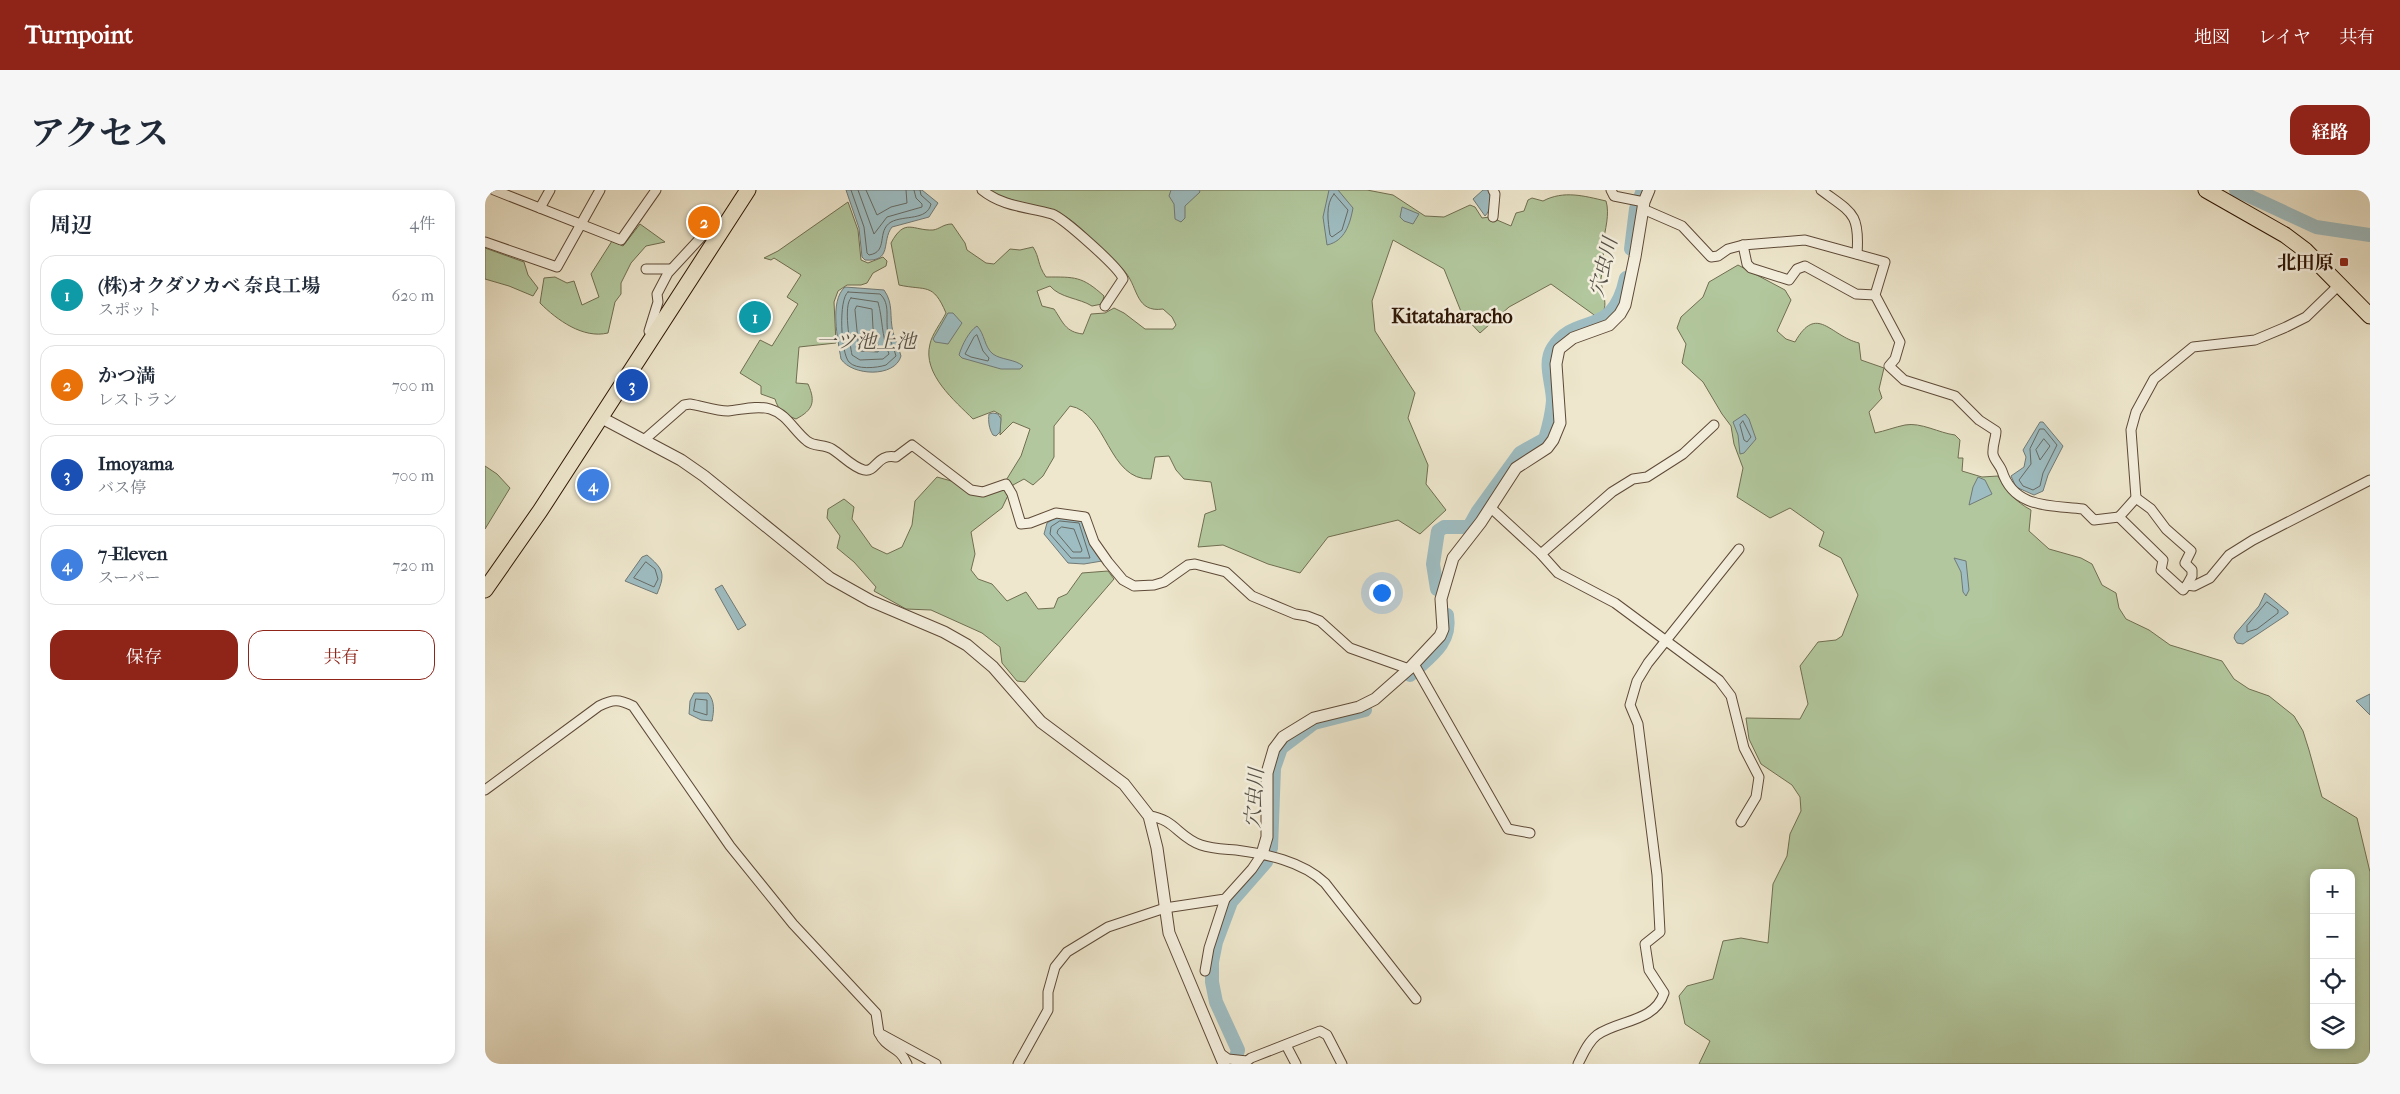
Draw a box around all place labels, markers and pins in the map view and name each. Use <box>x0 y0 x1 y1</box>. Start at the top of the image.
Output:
pin: 2 <box>688 203 720 241</box>
place label: 北田原 <box>2277 252 2334 274</box>
marker: 北田原 <box>2338 256 2350 268</box>
pin: 1 <box>739 298 771 336</box>
pin: 3 <box>616 366 648 404</box>
pin: 4 <box>577 466 609 504</box>

